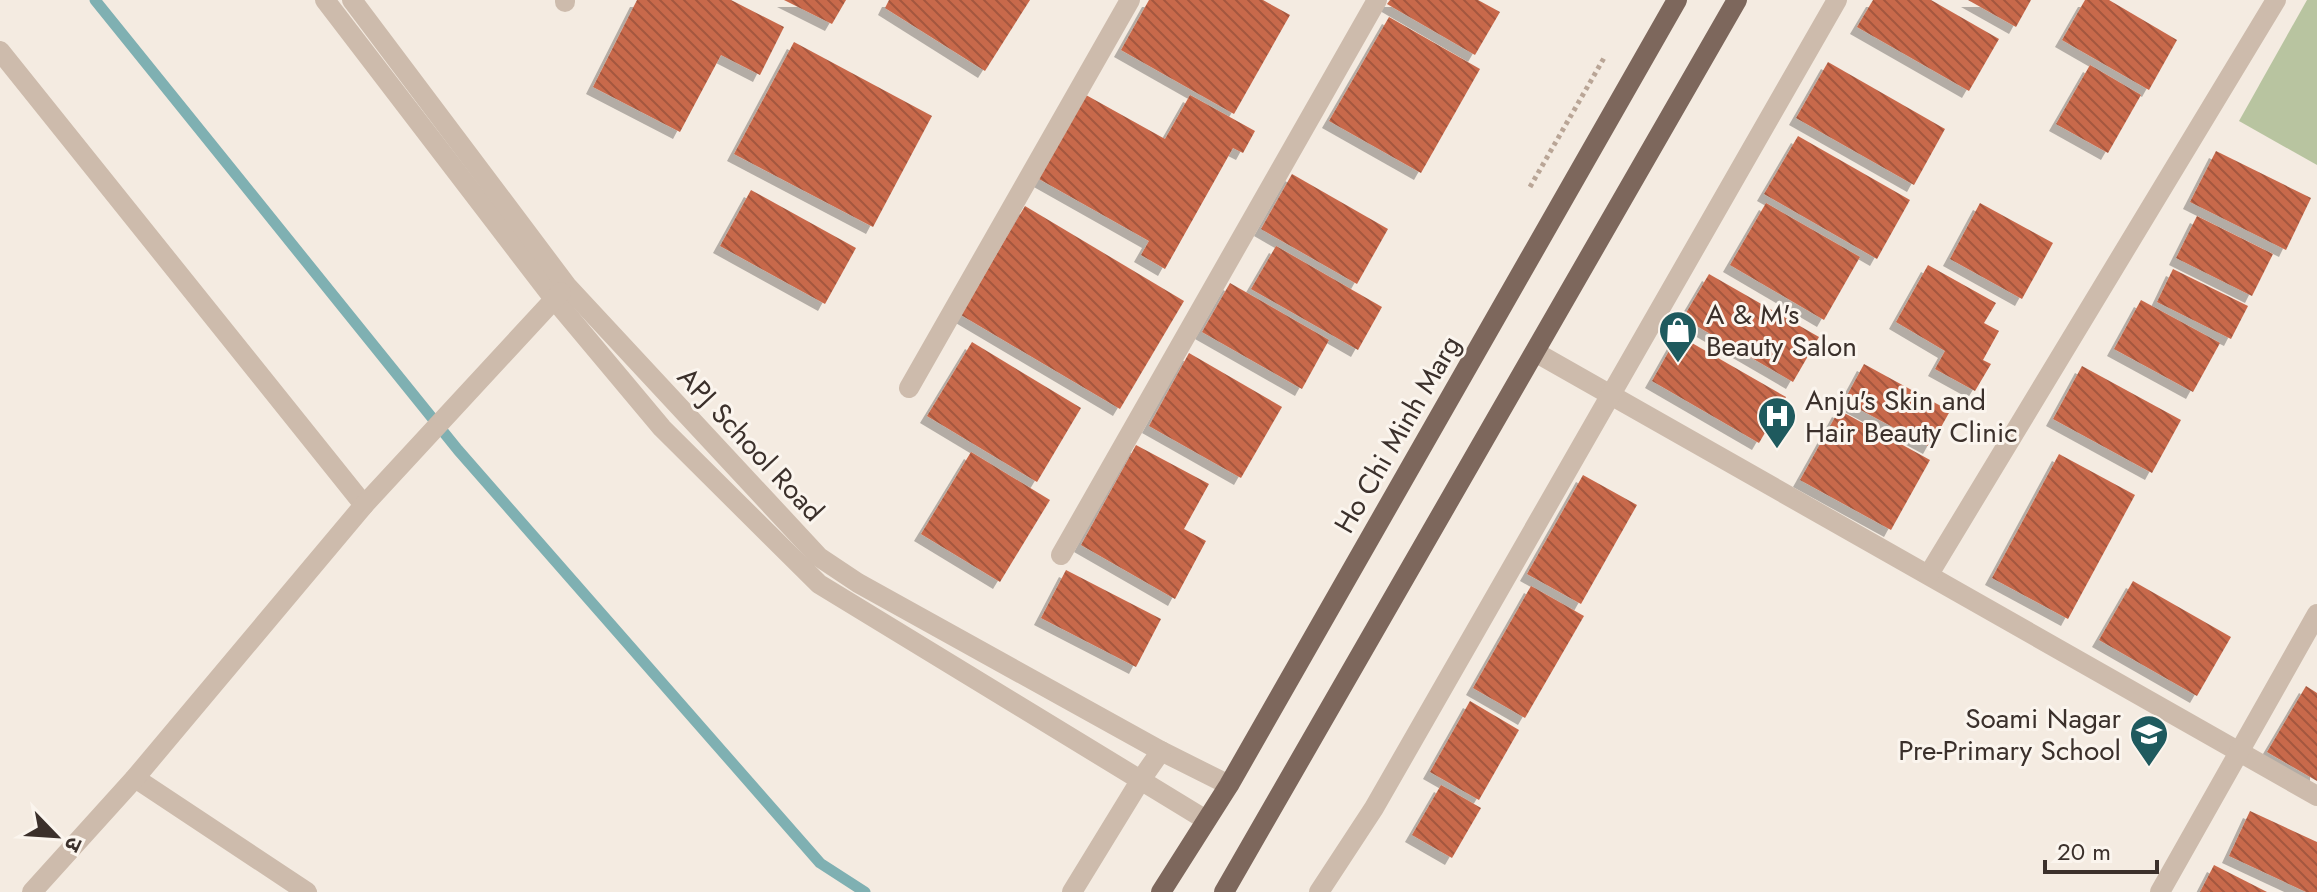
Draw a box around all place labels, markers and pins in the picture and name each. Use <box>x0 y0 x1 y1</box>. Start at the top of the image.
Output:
place label: A & M's Beauty Salon <box>1706 294 1857 367</box>
shop icon: A & M's Beauty Salon <box>1657 309 1699 364</box>
place label: Anju's Skin and Hair Beauty Clinic <box>1805 380 2018 453</box>
hospital icon: Anju's Skin and Hair Beauty Clinic <box>1756 395 1798 450</box>
place label: Soami Nagar Pre-Primary School <box>1898 698 2121 771</box>
school or university icon: Soami Nagar Pre-Primary School <box>2128 713 2170 768</box>

